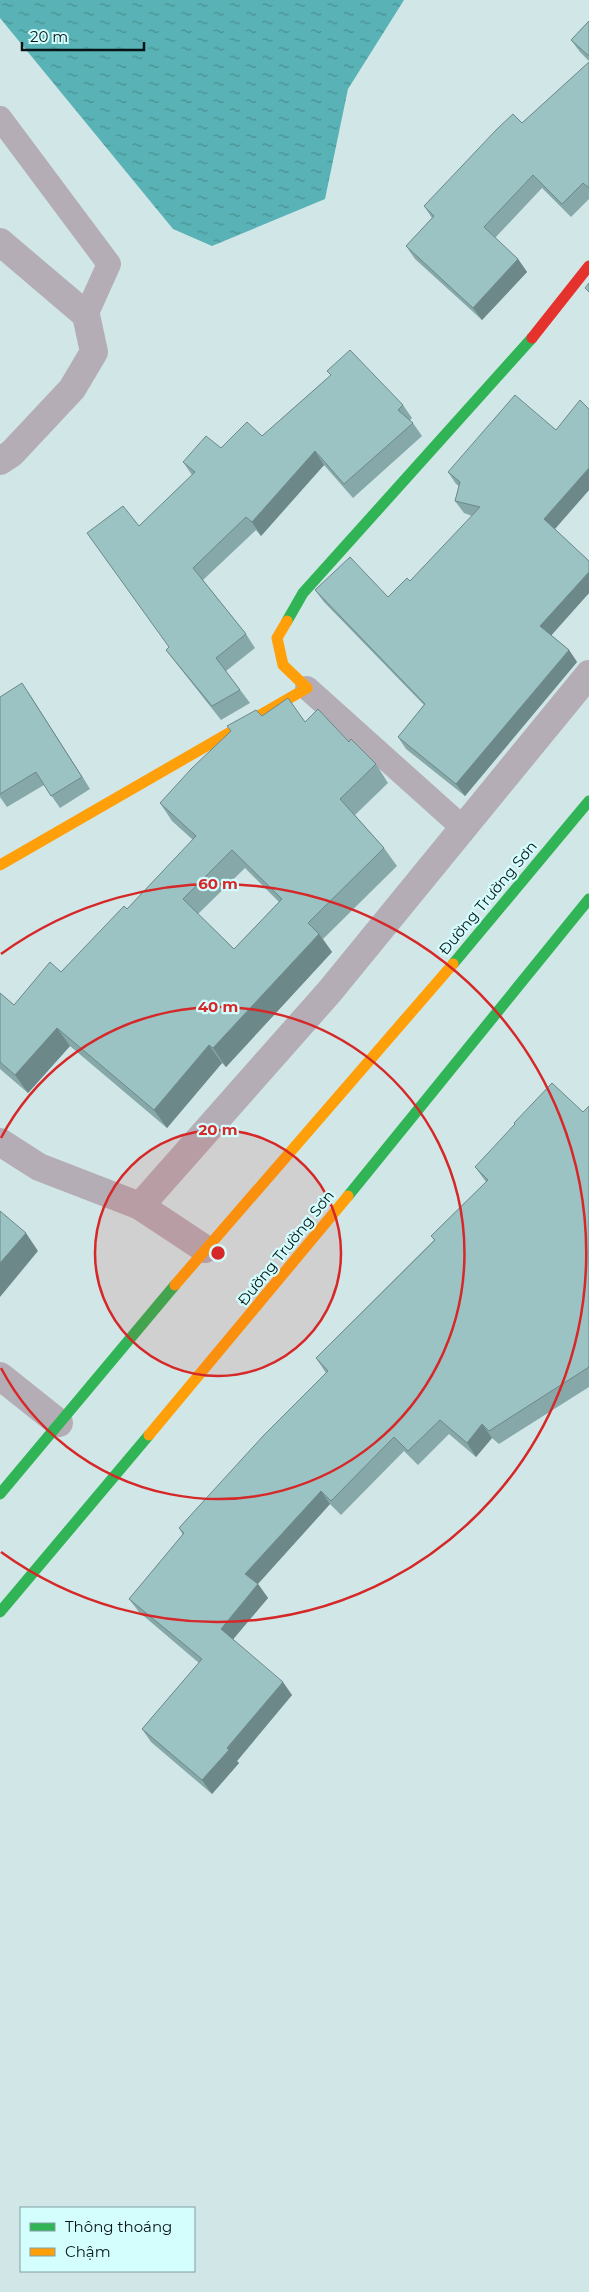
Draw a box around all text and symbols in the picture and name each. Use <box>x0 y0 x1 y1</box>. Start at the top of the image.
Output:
scale bar <box>22 20 145 52</box>
text: 20 m <box>30 27 68 46</box>
street label: Đường Trường Sơn <box>434 837 541 959</box>
text: 60 m <box>198 874 238 893</box>
text: 40 m <box>198 997 238 1016</box>
text: 20 m <box>198 1120 238 1139</box>
street label: Đường Trường Sơn <box>233 1186 338 1309</box>
centre of rings <box>209 1244 227 1262</box>
legend <box>20 2207 195 2272</box>
text: Thông thoáng <box>65 2217 172 2236</box>
text: Chậm <box>65 2242 111 2261</box>

